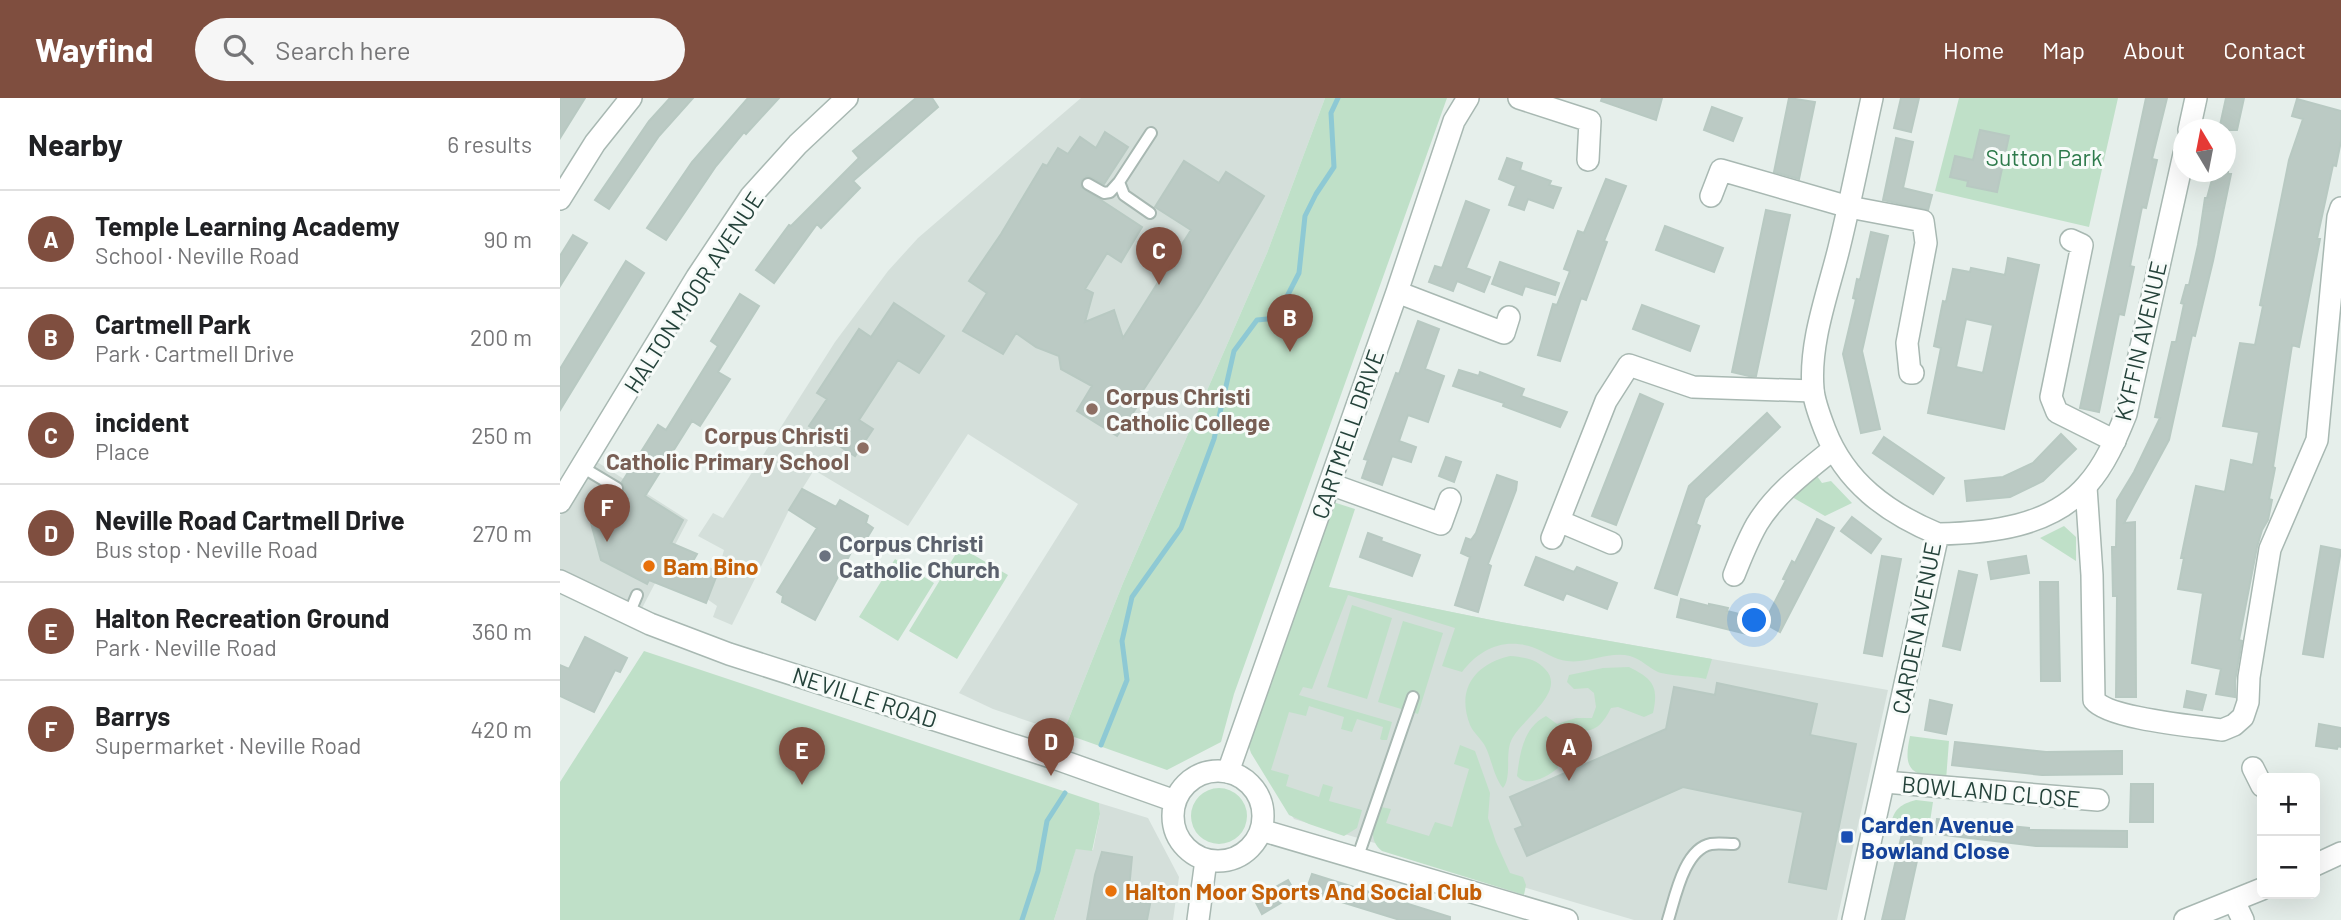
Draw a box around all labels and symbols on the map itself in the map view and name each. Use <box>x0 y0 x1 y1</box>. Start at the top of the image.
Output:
north arrow <box>2173 119 2236 182</box>
park label: Sutton Park <box>1986 143 2102 171</box>
street label: HALTON MOOR AVENUE <box>617 186 769 398</box>
pin: C <box>1136 227 1182 285</box>
street label: KYFFIN AVENUE <box>2108 258 2172 424</box>
pin: B <box>1267 294 1313 352</box>
street label: CARTMELL DRIVE <box>1305 346 1389 522</box>
place label: Corpus Christi Catholic College <box>1106 382 1270 436</box>
marker: Corpus Christi Catholic College <box>1084 401 1100 417</box>
place label: Corpus Christi Catholic Primary School <box>606 421 849 475</box>
marker: Corpus Christi Catholic Primary School <box>855 440 871 456</box>
pin: F <box>584 484 630 542</box>
place label: Corpus Christi Catholic Church <box>839 529 1000 583</box>
street label: CARDEN AVENUE <box>1886 540 1946 716</box>
marker: Corpus Christi Catholic Church <box>817 548 833 564</box>
place label: Bam Bino <box>663 552 759 580</box>
marker: Bam Bino <box>641 558 657 574</box>
your location <box>1737 603 1771 637</box>
street label: NEVILLE ROAD <box>789 660 941 734</box>
pin: D <box>1028 718 1074 776</box>
pin: A <box>1546 723 1592 781</box>
pin: E <box>779 727 825 785</box>
street label: BOWLAND CLOSE <box>1900 769 2082 813</box>
place label: Carden Avenue Bowland Close <box>1861 810 2014 864</box>
marker: Carden Avenue Bowland Close <box>1839 829 1855 845</box>
place label: Halton Moor Sports And Social Club <box>1125 877 1482 905</box>
marker: Halton Moor Sports And Social Club <box>1103 883 1119 899</box>

